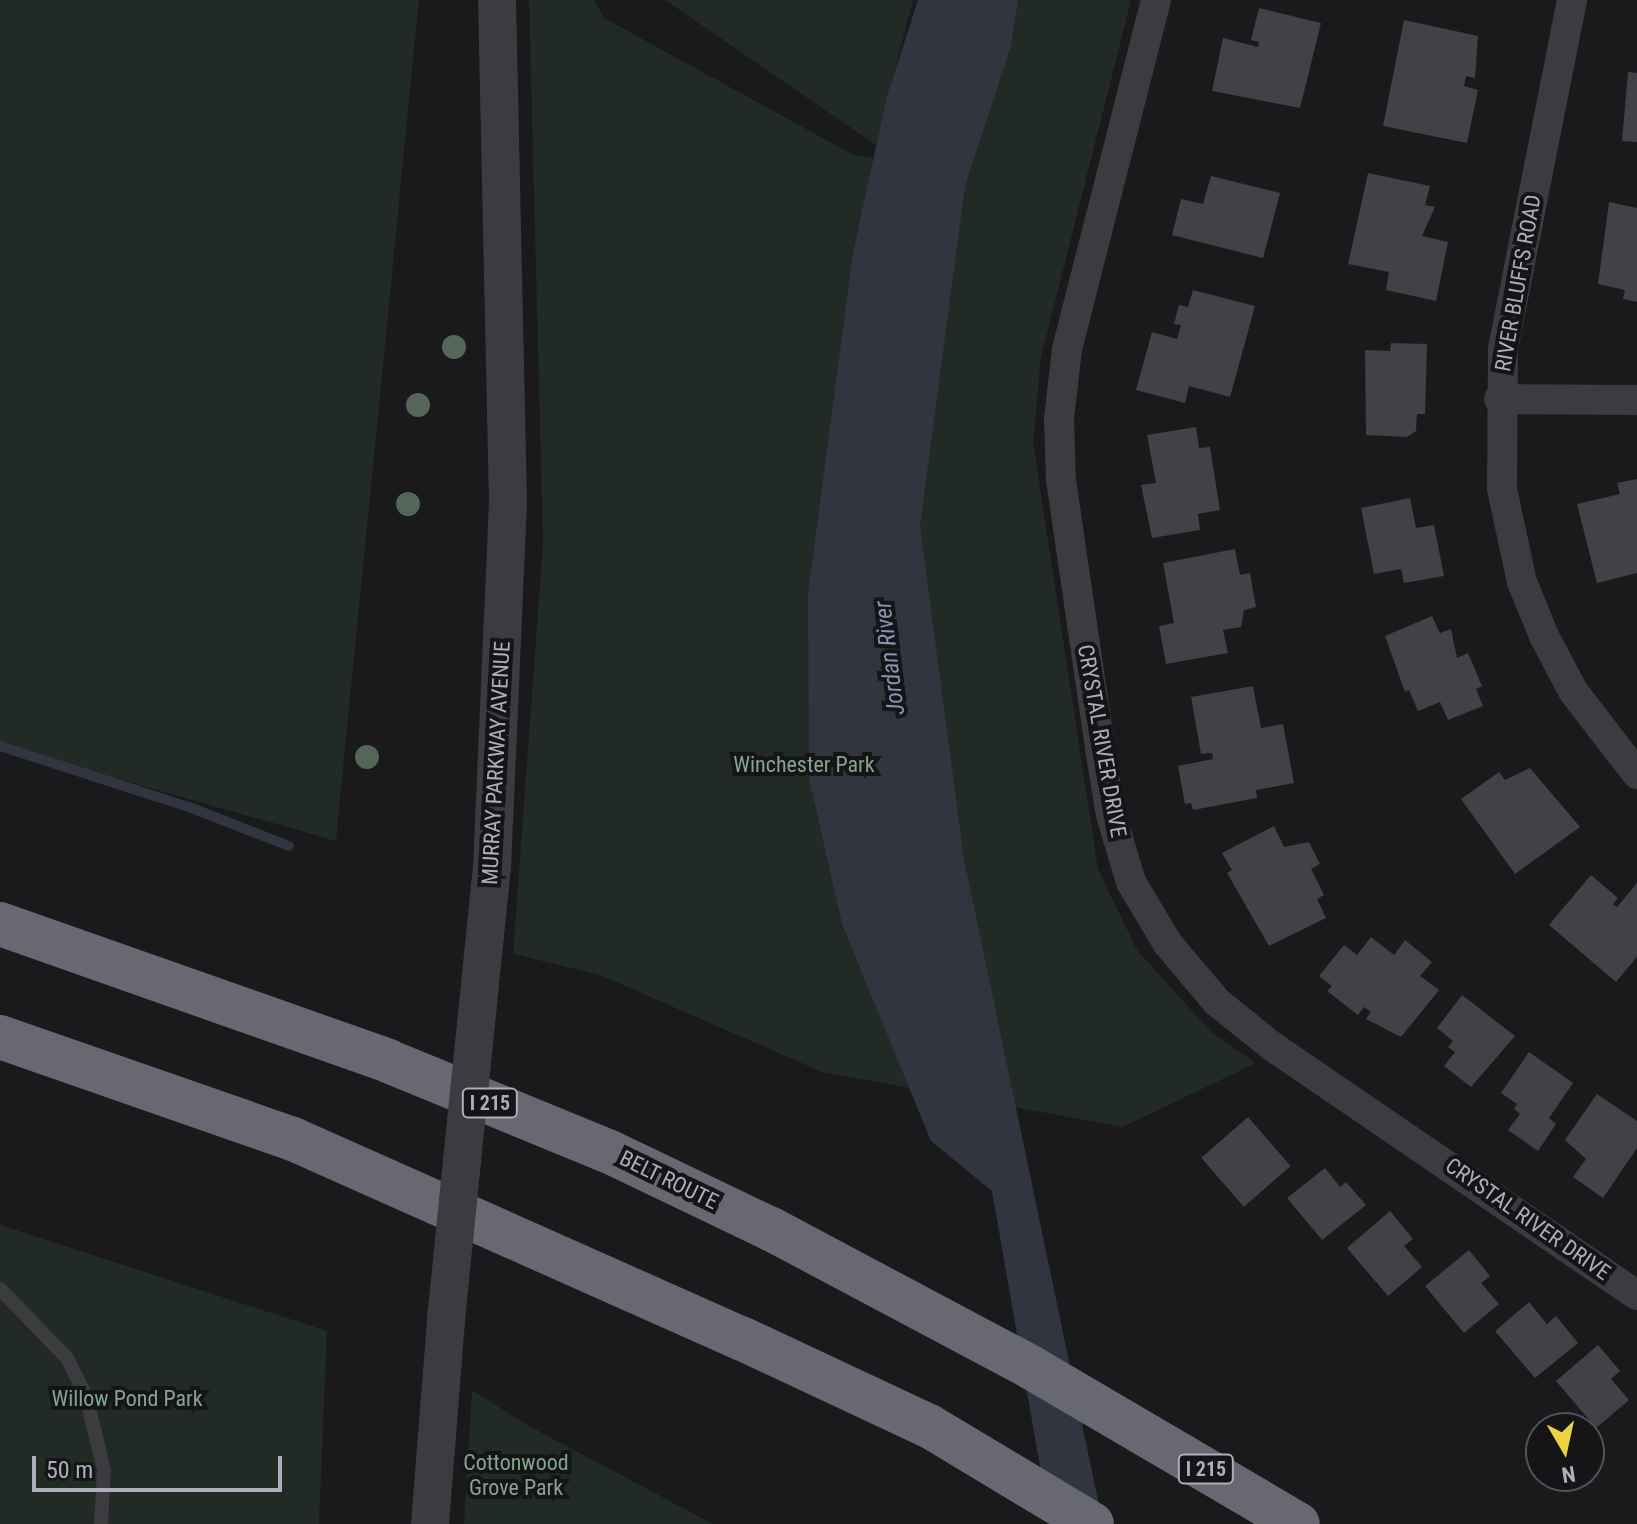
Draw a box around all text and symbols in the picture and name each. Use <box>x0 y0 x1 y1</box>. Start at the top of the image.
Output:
street label: RIVER BLUFFS ROAD <box>1489 193 1547 373</box>
water label: Jordan River <box>869 599 911 717</box>
street label: MURRAY PARKWAY AVENUE <box>476 640 516 886</box>
street label: CRYSTAL RIVER DRIVE <box>1072 642 1132 840</box>
park label: Winchester Park <box>733 752 875 778</box>
road number: I 215 <box>460 1087 520 1119</box>
street label: BELT ROUTE <box>615 1145 723 1215</box>
street label: CRYSTAL RIVER DRIVE <box>1440 1152 1616 1286</box>
park label: Willow Pond Park <box>51 1386 203 1412</box>
north arrow <box>1525 1412 1605 1492</box>
scale bar <box>36 1440 286 1490</box>
park label: Cottonwood Grove Park <box>463 1449 569 1500</box>
road number: I 215 <box>1176 1453 1236 1485</box>
text: 50 m <box>46 1456 93 1484</box>
text: N <box>1560 1461 1577 1488</box>

